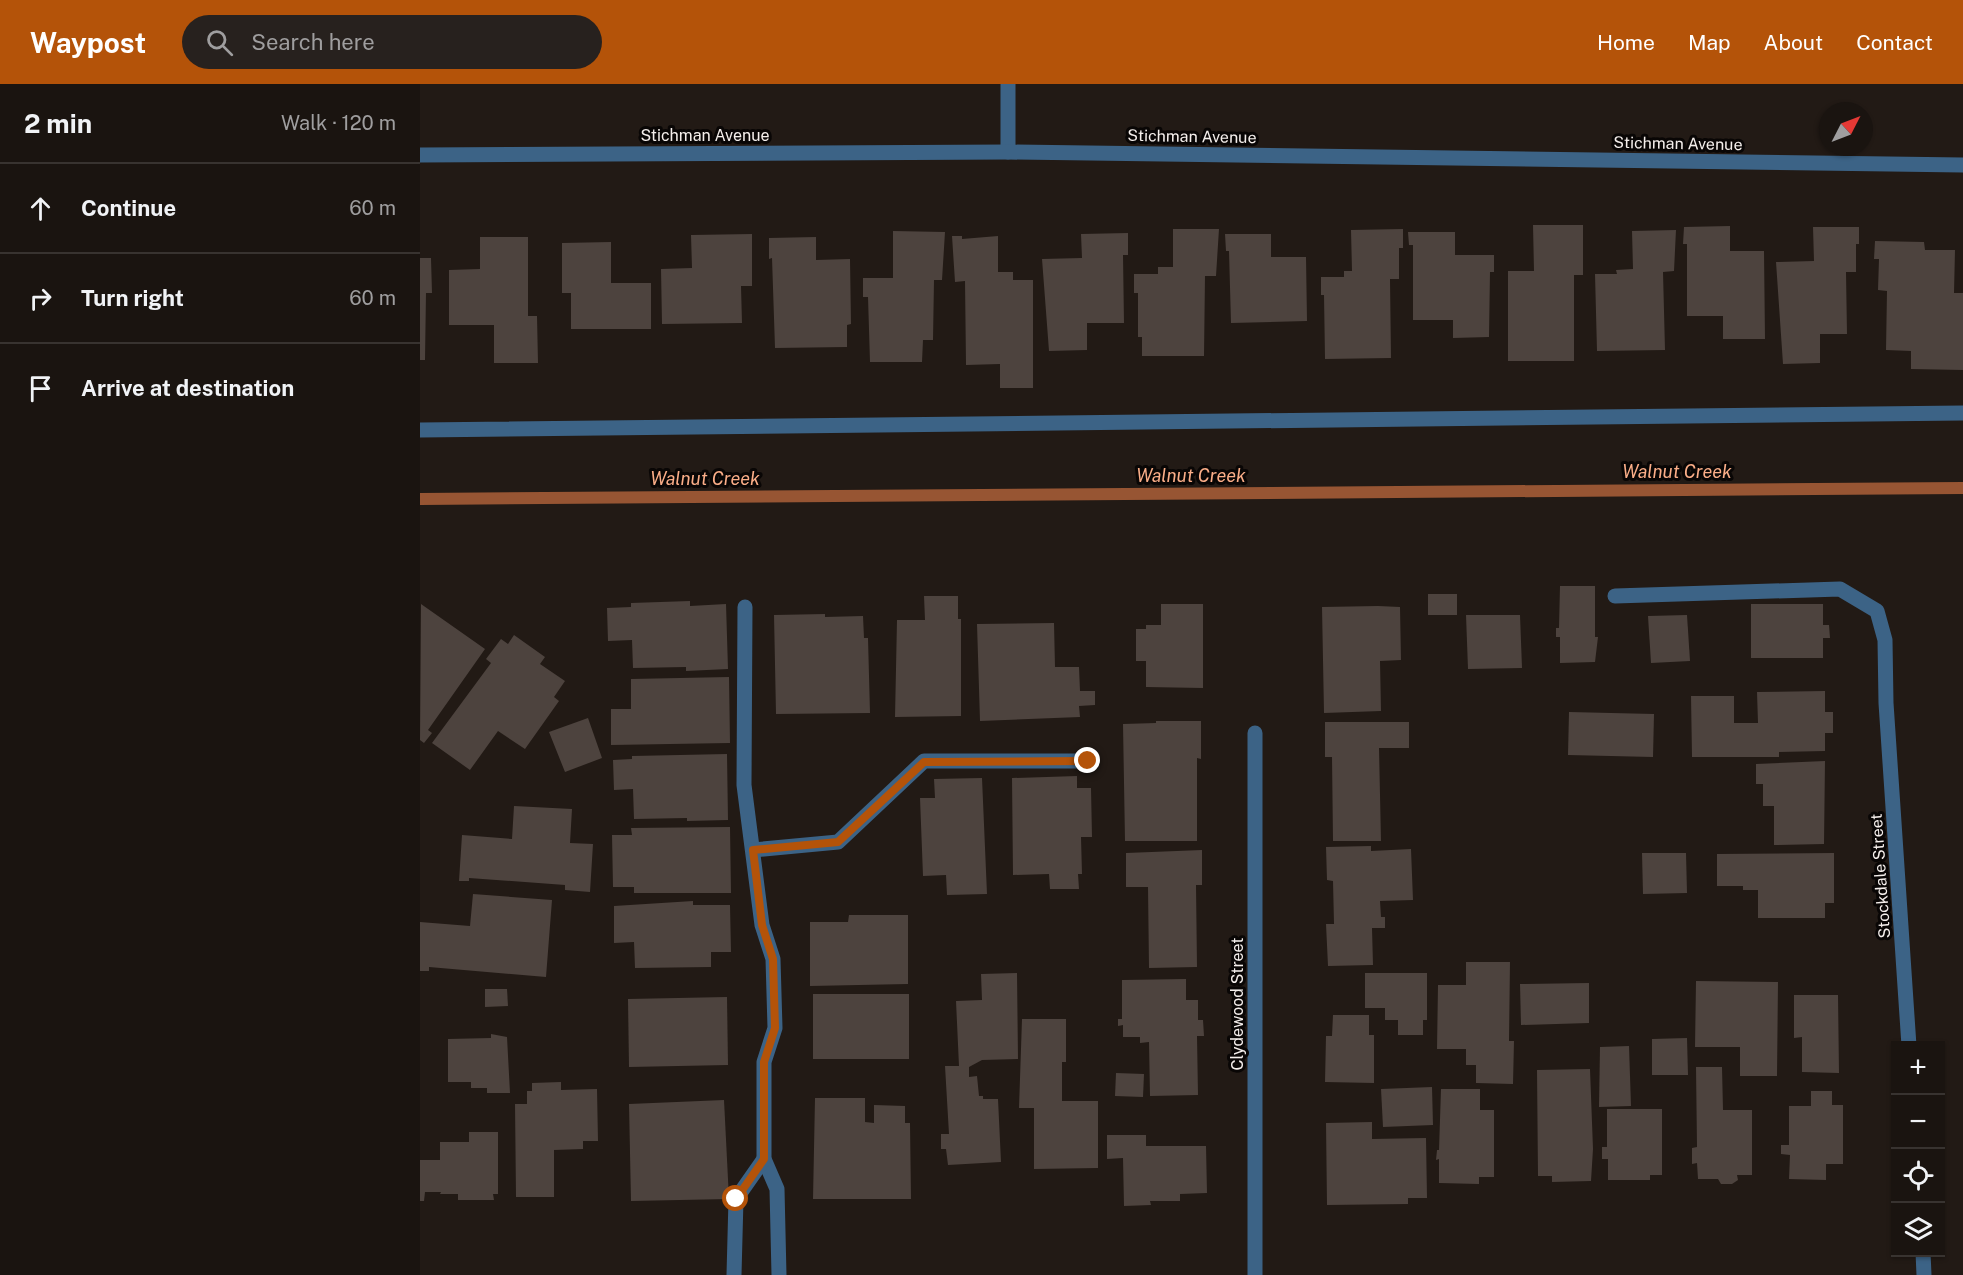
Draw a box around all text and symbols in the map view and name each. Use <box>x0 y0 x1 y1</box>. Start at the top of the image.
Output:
search box <box>182 15 602 69</box>
text: Waypost <box>30 26 146 59</box>
icon: search <box>203 26 236 59</box>
text: Search here <box>251 29 375 55</box>
text: Home <box>1597 30 1655 55</box>
text: Map <box>1688 30 1731 55</box>
text: About <box>1764 30 1823 55</box>
text: Contact <box>1856 30 1933 55</box>
north arrow <box>1819 102 1873 156</box>
text: 2 min <box>24 108 92 139</box>
text: Walk · 120 m <box>281 111 396 135</box>
street label: Stichman Avenue <box>640 126 770 145</box>
street label: Stichman Avenue <box>1127 126 1257 147</box>
street label: Stichman Avenue <box>1613 133 1743 154</box>
icon: ahead <box>24 192 57 225</box>
text: Continue <box>81 195 176 221</box>
text: 60 m <box>349 196 396 220</box>
icon: right <box>24 282 57 315</box>
text: Turn right <box>81 285 184 311</box>
text: 60 m <box>349 286 396 310</box>
icon: arrive <box>24 372 57 405</box>
text: Arrive at destination <box>81 375 294 401</box>
water label: Walnut Creek <box>1622 461 1732 482</box>
water label: Walnut Creek <box>1136 465 1246 486</box>
water label: Walnut Creek <box>650 468 760 489</box>
route end <box>1074 747 1100 773</box>
street label: Stockdale Street <box>1867 813 1894 939</box>
street label: Clydewood Street <box>1228 937 1247 1071</box>
map controls <box>1891 1041 1945 1257</box>
button: + <box>1891 1041 1945 1095</box>
button: − <box>1891 1095 1945 1149</box>
button: locate <box>1891 1149 1945 1203</box>
route start <box>722 1185 748 1211</box>
button: layers <box>1891 1203 1945 1257</box>

